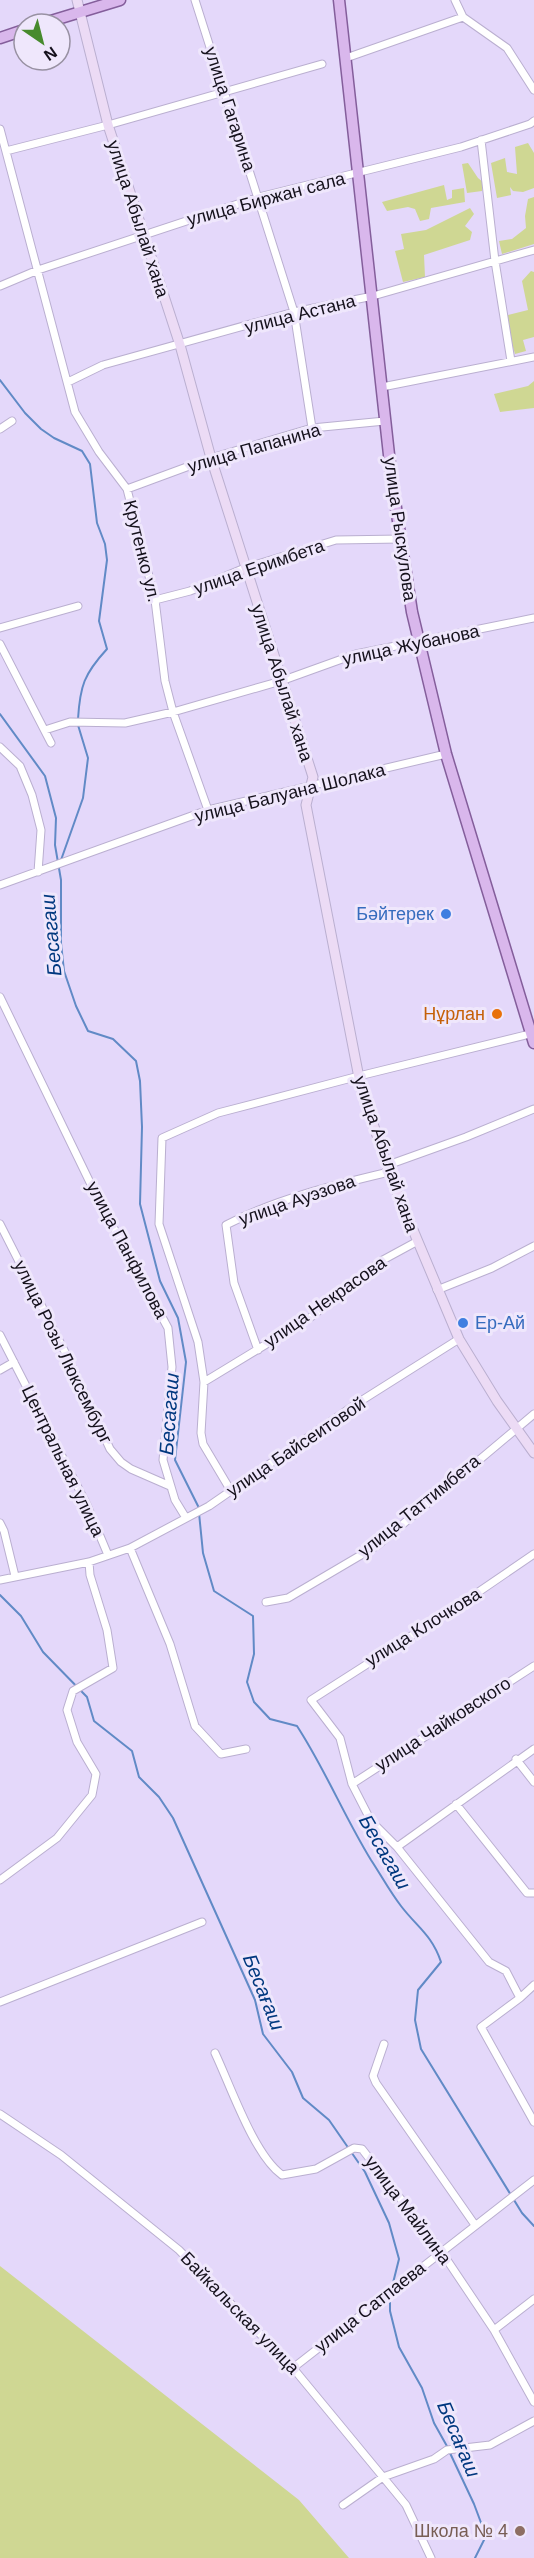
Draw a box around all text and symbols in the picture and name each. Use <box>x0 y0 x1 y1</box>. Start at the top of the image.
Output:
north arrow <box>12 12 72 72</box>
text: N <box>41 44 60 64</box>
street label: улица Гагарина <box>200 44 260 175</box>
street label: улица Абылай хана <box>103 138 173 301</box>
street label: улица Биржан сала <box>185 168 348 230</box>
street label: улица Астана <box>243 290 358 337</box>
street label: улица Папанина <box>185 419 324 477</box>
street label: улица Рыскулова <box>380 456 420 603</box>
street label: Крутенко ул. <box>120 498 164 604</box>
street label: улица Еримбета <box>191 535 328 599</box>
street label: улица Абылай хана <box>247 602 317 765</box>
street label: улица Жубанова <box>341 621 482 669</box>
street label: улица Балуана Шолака <box>193 759 388 826</box>
water label: Бесагаш <box>36 893 66 977</box>
place label: Бәйтерек <box>356 904 434 924</box>
marker: Бәйтерек <box>439 907 453 921</box>
place label: Нұрлан <box>423 1004 485 1024</box>
marker: Нұрлан <box>490 1007 504 1021</box>
street label: улица Абылай хана <box>350 1073 422 1236</box>
street label: улица Ауэзова <box>236 1170 359 1229</box>
street label: улица Панфилова <box>82 1178 172 1323</box>
street label: улица Некрасова <box>260 1252 391 1351</box>
street label: улица Розы Люксембург <box>10 1257 116 1447</box>
place label: Ер-Ай <box>475 1313 525 1333</box>
marker: Ер-Ай <box>456 1316 470 1330</box>
water label: Бесагаш <box>155 1372 183 1456</box>
street label: Центральная улица <box>18 1382 109 1541</box>
street label: улица Байсеитовой <box>223 1393 369 1501</box>
street label: улица Таттимбета <box>354 1450 485 1561</box>
street label: улица Клочкова <box>362 1583 485 1670</box>
street label: улица Чайковского <box>372 1673 514 1775</box>
water label: Бесагаш <box>355 1811 415 1894</box>
water label: Бесағаш <box>239 1951 289 2034</box>
street label: улица Майлина <box>361 2152 456 2269</box>
street label: Байкальская улица <box>177 2248 304 2379</box>
street label: улица Сатпаева <box>311 2257 430 2356</box>
water label: Бесағаш <box>433 2398 485 2481</box>
place label: Школа № 4 <box>414 2521 508 2541</box>
marker: Школа № 4 <box>513 2524 527 2538</box>

